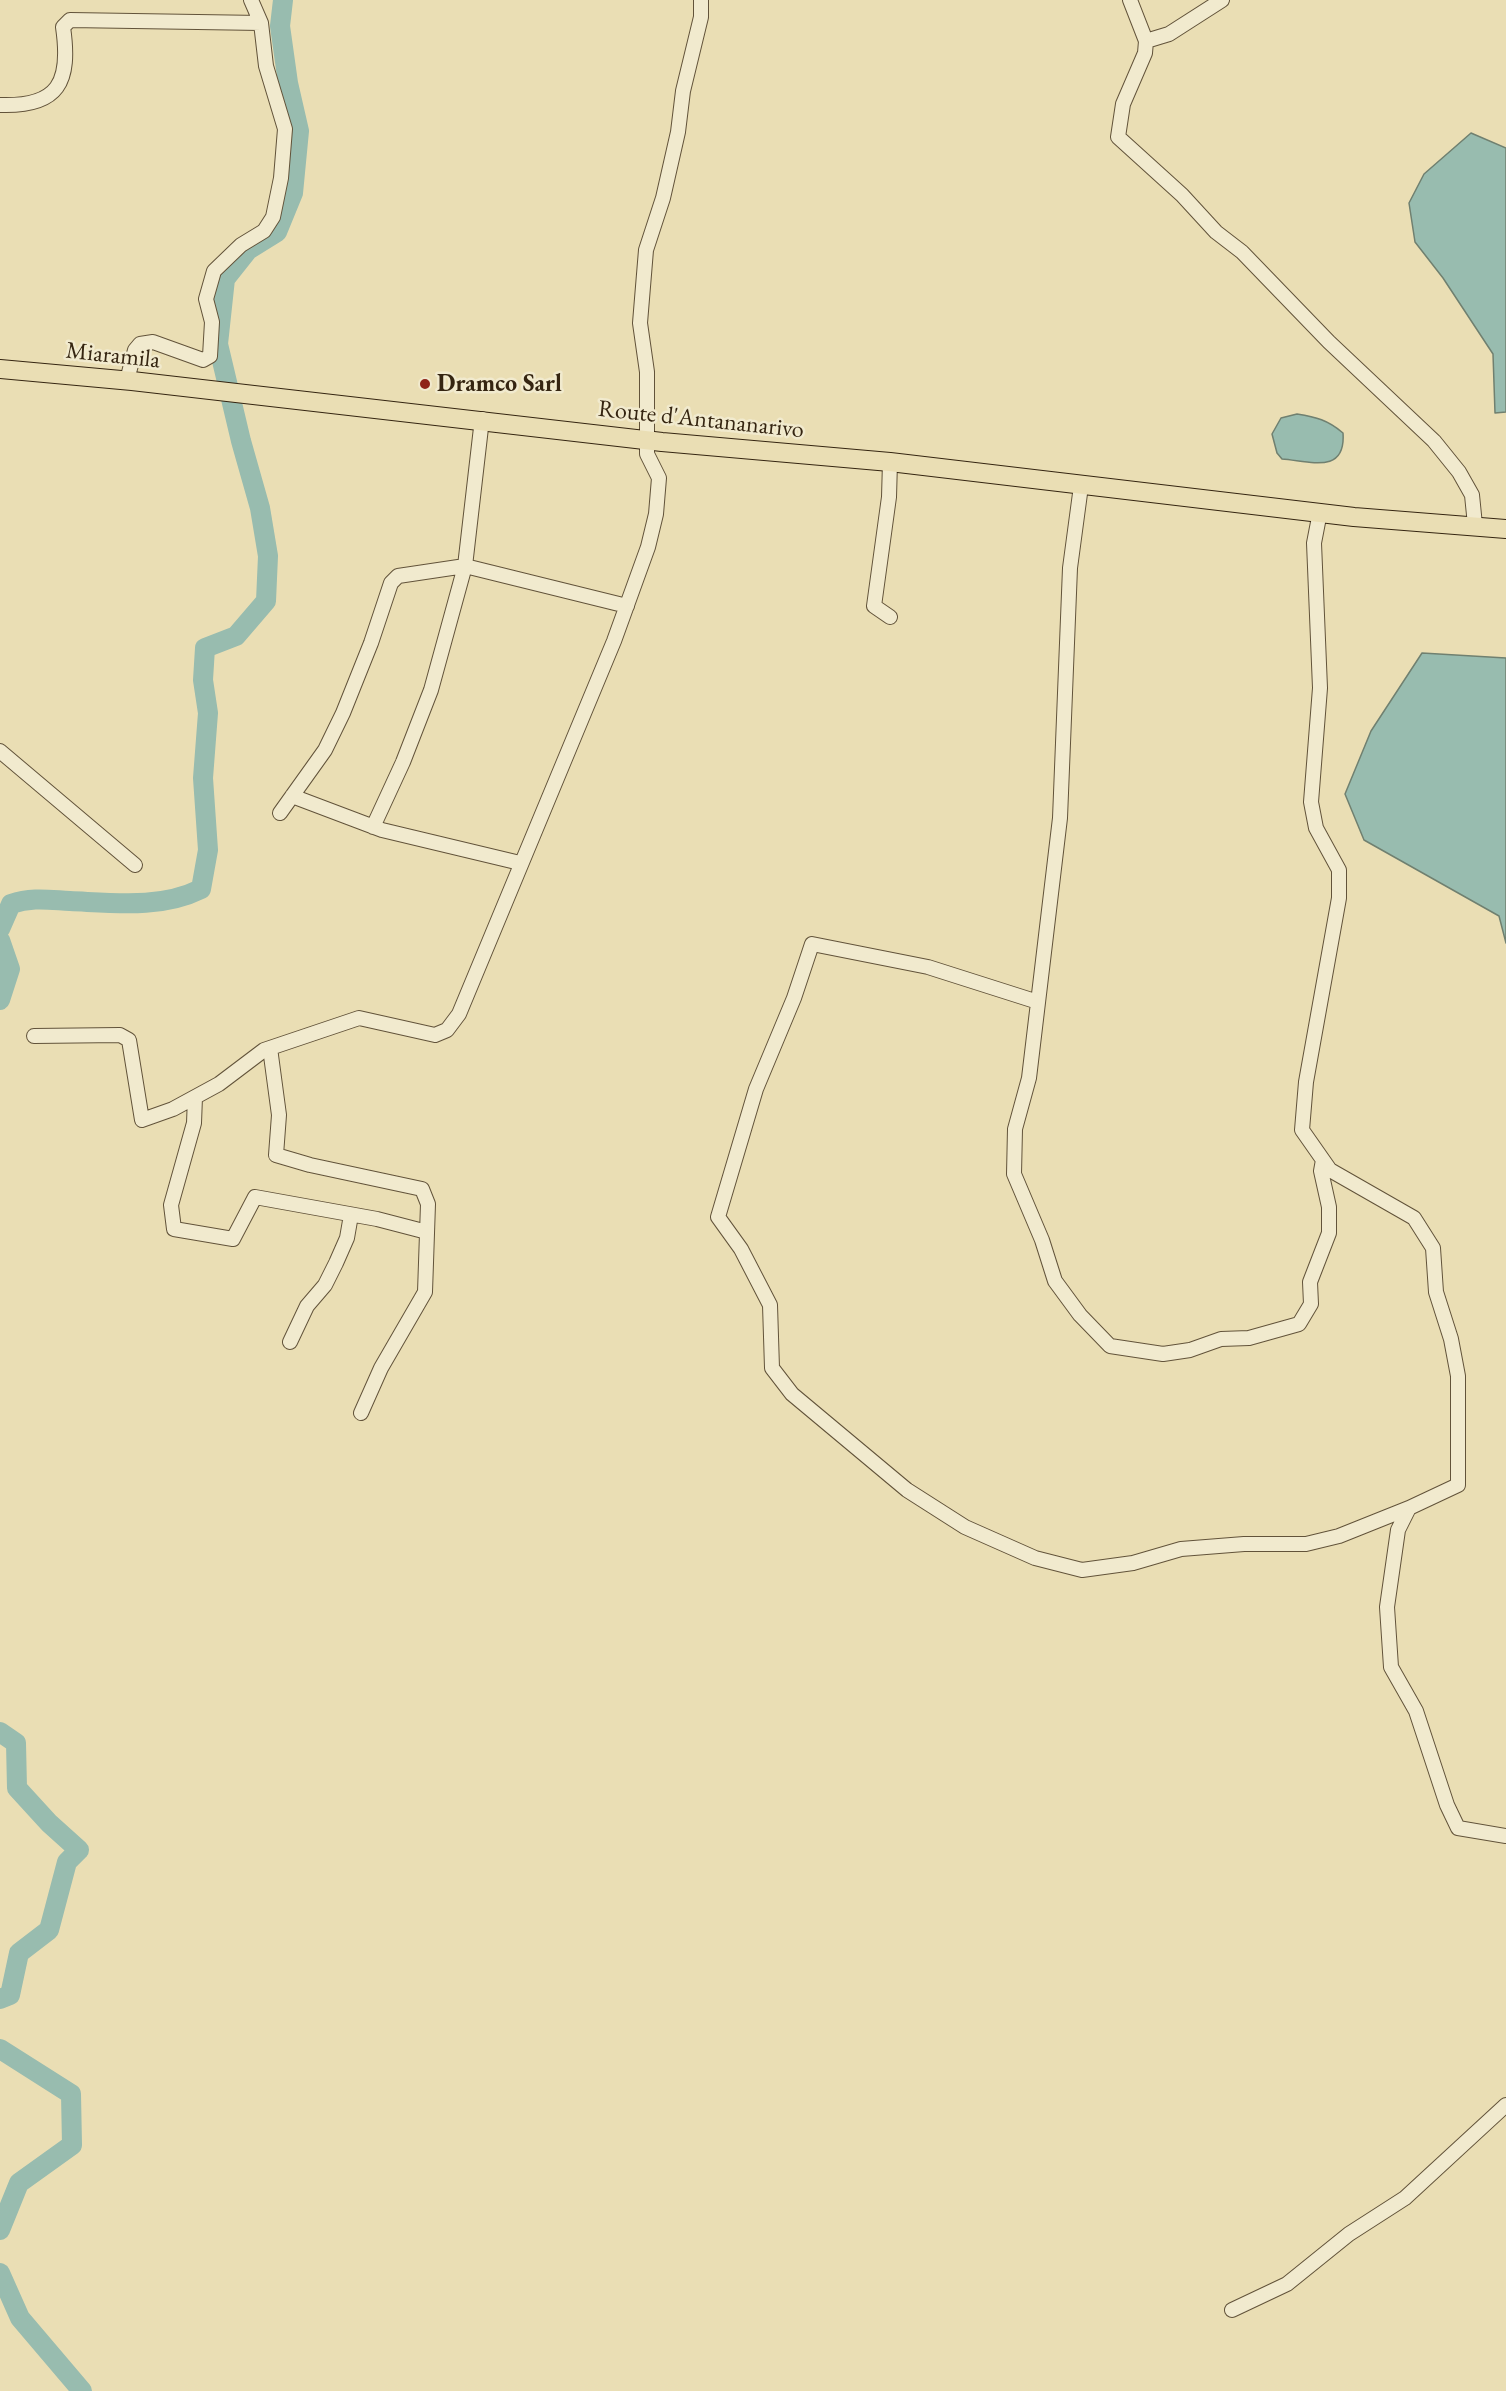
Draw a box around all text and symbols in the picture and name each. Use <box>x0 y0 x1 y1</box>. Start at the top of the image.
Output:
street label: Miaramila <box>64 337 162 375</box>
place label: Dramco Sarl <box>437 370 562 398</box>
marker: Dramco Sarl <box>418 377 432 391</box>
street label: Route d'Antananarivo <box>597 395 805 445</box>

